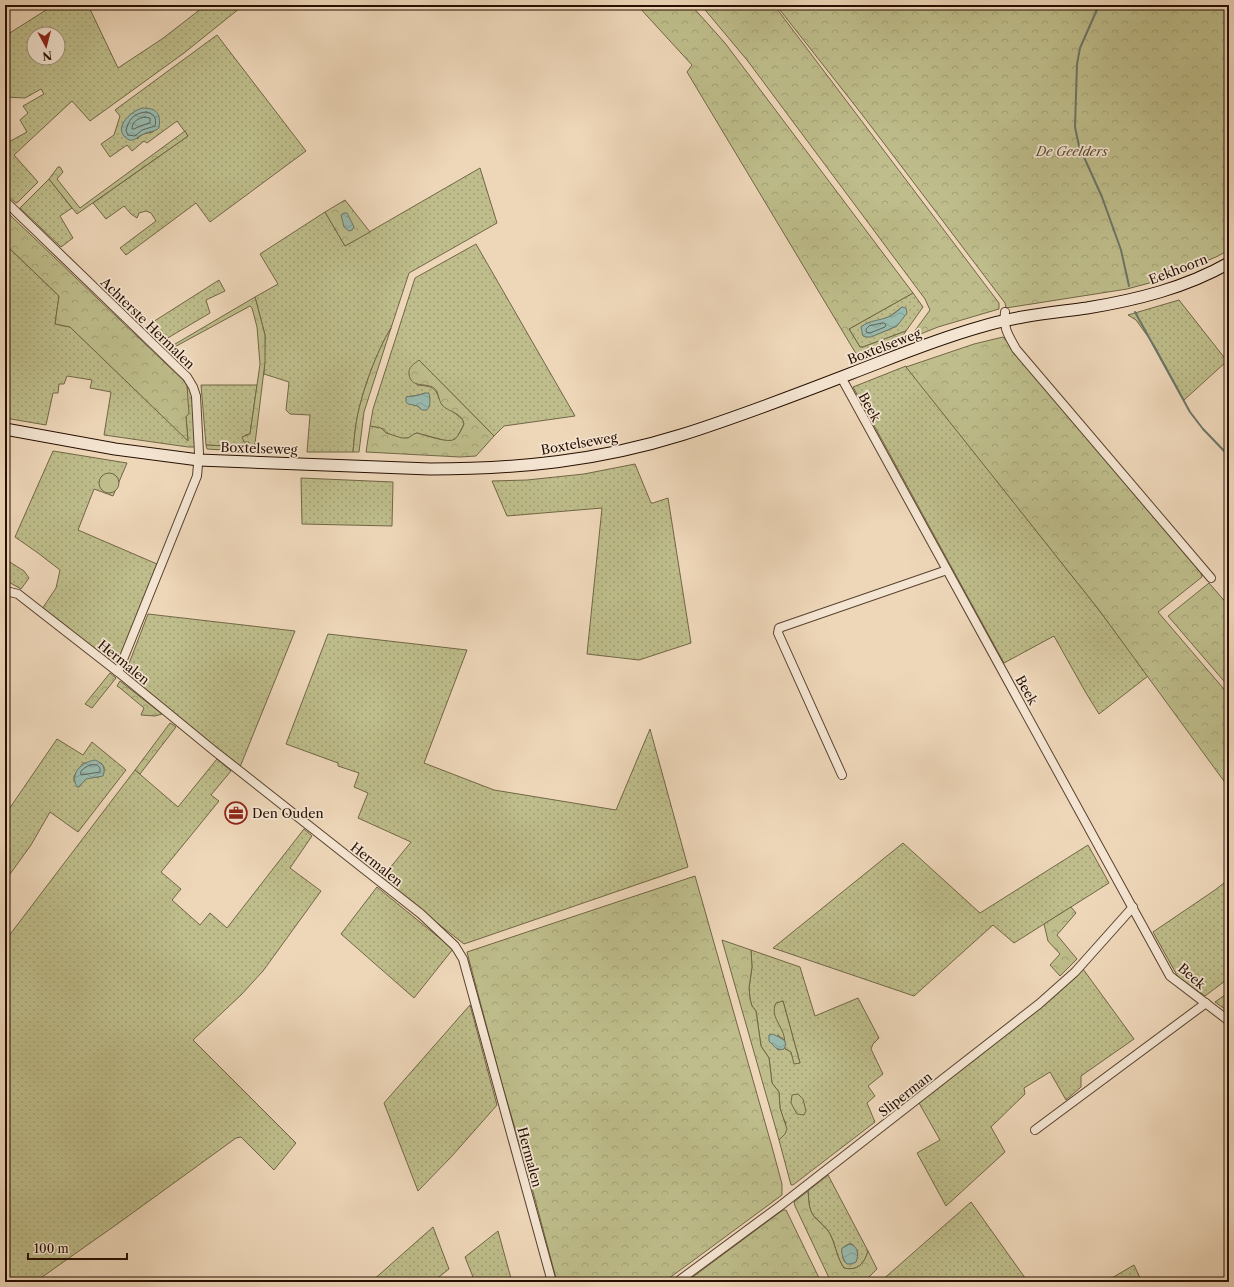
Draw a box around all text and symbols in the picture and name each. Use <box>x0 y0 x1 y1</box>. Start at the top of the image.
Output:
north arrow <box>26 26 66 66</box>
text: N <box>41 48 53 64</box>
park label: De Geelders <box>1035 143 1108 159</box>
street label: Eekhoorn <box>1146 251 1210 287</box>
street label: Achterste Hermalen <box>97 273 198 372</box>
street label: Boxtelseweg <box>845 325 923 367</box>
street label: Beek <box>855 389 885 425</box>
street label: Boxtelseweg <box>540 428 619 458</box>
street label: Boxtelseweg <box>220 439 298 457</box>
street label: Hermalen <box>95 636 153 688</box>
street label: Beek <box>1012 672 1042 708</box>
office icon: Den Ouden <box>223 800 249 826</box>
place label: Den Ouden <box>252 805 324 821</box>
street label: Hermalen <box>348 839 406 889</box>
street label: Beek <box>1175 960 1209 993</box>
street label: Sliperman <box>875 1068 935 1120</box>
street label: Hermalen <box>514 1125 546 1189</box>
scale bar <box>28 1235 127 1261</box>
text: 100 m <box>34 1241 69 1256</box>

